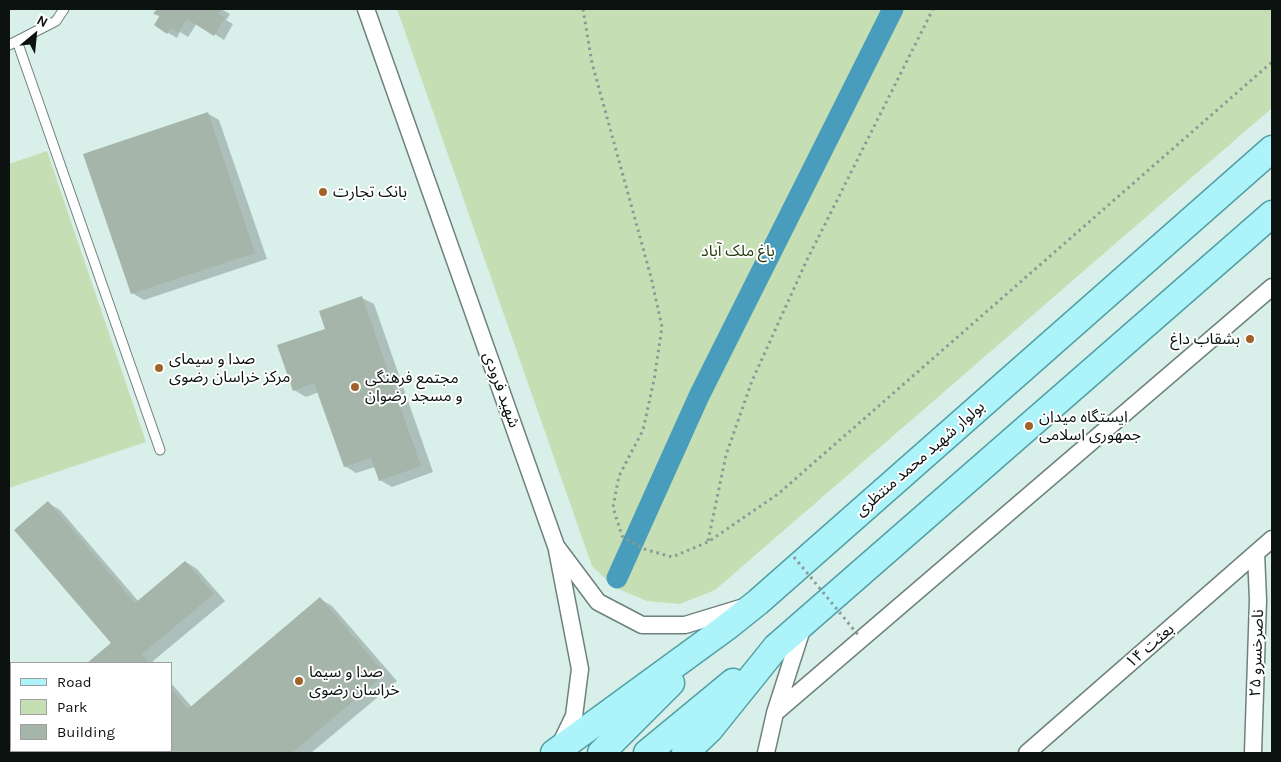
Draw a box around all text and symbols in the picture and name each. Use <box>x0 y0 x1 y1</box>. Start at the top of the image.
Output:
north arrow <box>10 10 60 60</box>
text: N <box>34 11 51 31</box>
place label: بانک تجارت <box>333 182 407 202</box>
marker: بانک تجارت <box>317 186 329 198</box>
park label: باغ ملک آباد <box>701 241 775 261</box>
place label: بشقاب داغ <box>1170 329 1240 349</box>
marker: بشقاب داغ <box>1244 333 1256 345</box>
place label: صدا و سیمای مرکز خراسان رضوی <box>169 349 291 387</box>
street label: شهید فرودی <box>478 349 524 431</box>
marker: صدا و سیمای مرکز خراسان رضوی <box>153 362 165 374</box>
place label: مجتمع فرهنگی و مسجد رضوان <box>365 368 463 406</box>
marker: مجتمع فرهنگی و مسجد رضوان <box>349 381 361 393</box>
street label: بولوار شهید محمد منتظری <box>851 397 989 521</box>
place label: ایستگاه میدان جمهوری اسلامی <box>1039 407 1141 445</box>
marker: ایستگاه میدان جمهوری اسلامی <box>1023 420 1035 432</box>
street label: ناصرخسرو ۲۵ <box>1246 609 1268 697</box>
street label: بعثت ۱۴ <box>1122 620 1178 672</box>
legend <box>10 662 172 752</box>
place label: صدا و سیما خراسان رضوی <box>309 662 400 700</box>
text: Road <box>57 673 92 691</box>
marker: صدا و سیما خراسان رضوی <box>293 675 305 687</box>
text: Park <box>57 698 87 716</box>
text: Building <box>57 723 115 741</box>

